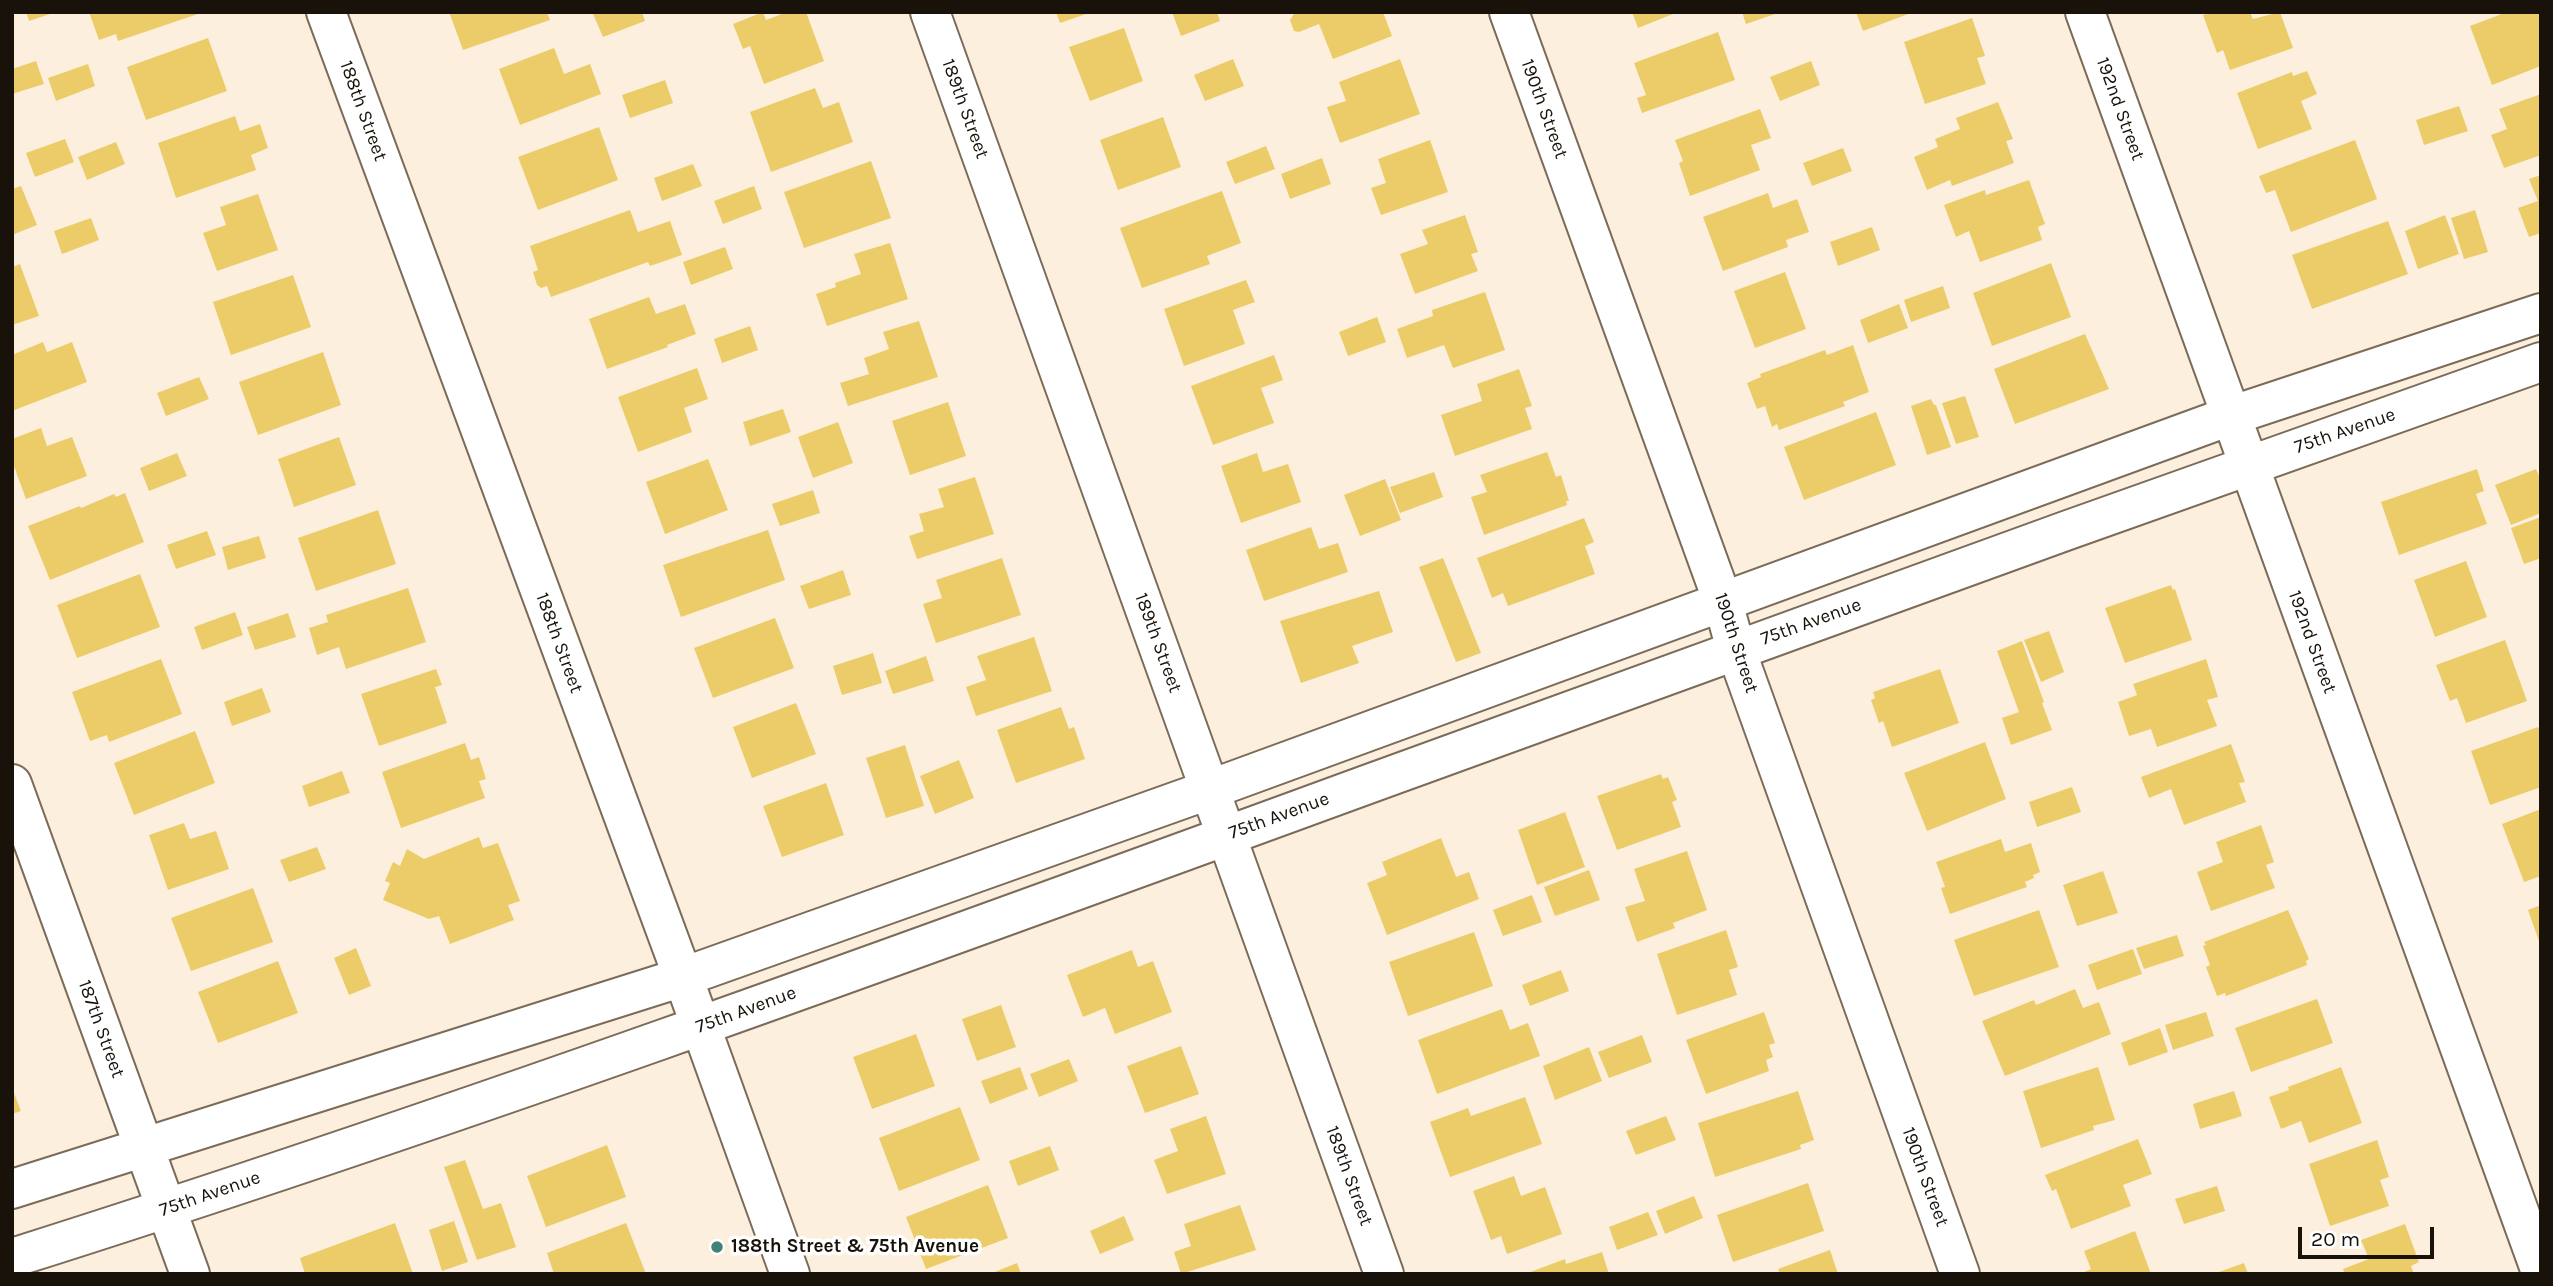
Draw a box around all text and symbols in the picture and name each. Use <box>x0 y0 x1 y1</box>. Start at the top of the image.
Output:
street label: 192nd Street <box>2091 54 2149 164</box>
street label: 189th Street <box>936 56 994 162</box>
street label: 190th Street <box>1516 56 1572 162</box>
street label: 188th Street <box>334 58 392 164</box>
street label: 75th Avenue <box>2292 403 2398 459</box>
street label: 192nd Street <box>2283 587 2341 697</box>
street label: 188th Street <box>530 590 588 696</box>
street label: 189th Street <box>1129 590 1187 696</box>
street label: 190th Street <box>1709 590 1763 696</box>
street label: 75th Avenue <box>1758 593 1864 651</box>
street label: 75th Avenue <box>1226 787 1332 845</box>
street label: 187th Street <box>73 977 129 1081</box>
street label: 75th Avenue <box>693 981 799 1039</box>
street label: 189th Street <box>1320 1123 1378 1229</box>
street label: 190th Street <box>1897 1124 1953 1230</box>
street label: 75th Avenue <box>157 1166 263 1222</box>
scale bar <box>2301 1212 2438 1256</box>
text: 20 m <box>2311 1227 2360 1251</box>
place label: 188th Street & 75th Avenue <box>731 1236 979 1258</box>
marker: 188th Street & 75th Avenue <box>709 1239 725 1255</box>

